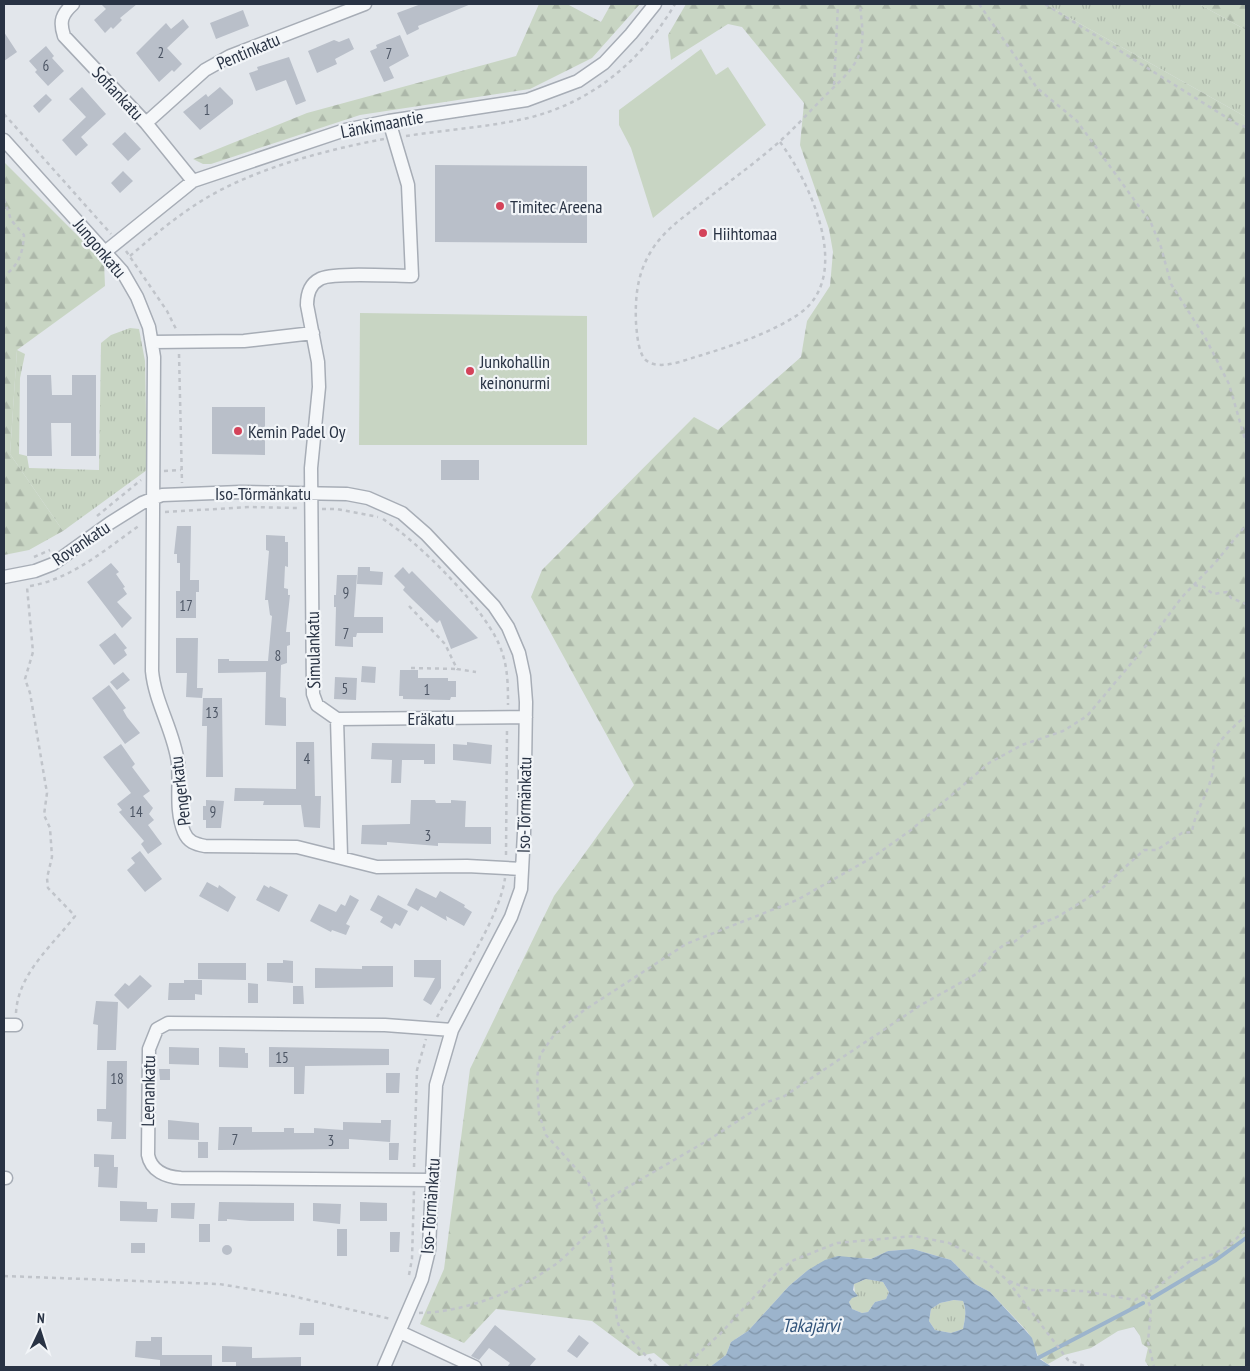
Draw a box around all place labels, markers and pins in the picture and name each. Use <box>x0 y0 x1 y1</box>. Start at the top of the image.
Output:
place label: Timitec Areena <box>510 195 602 218</box>
marker: Timitec Areena <box>494 200 506 212</box>
place label: Hiihtomaa <box>713 222 777 245</box>
marker: Hiihtomaa <box>697 227 709 239</box>
place label: Junkohallin keinonurmi <box>479 350 550 394</box>
marker: Junkohallin keinonurmi <box>464 365 476 377</box>
place label: Kemin Padel Oy <box>248 420 346 443</box>
marker: Kemin Padel Oy <box>232 425 244 437</box>

